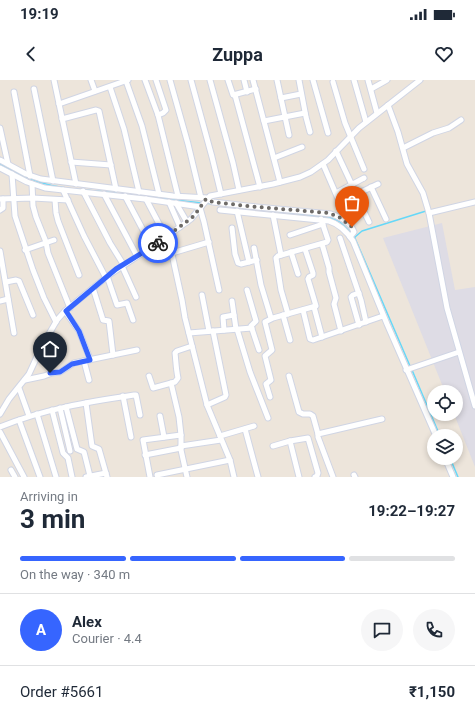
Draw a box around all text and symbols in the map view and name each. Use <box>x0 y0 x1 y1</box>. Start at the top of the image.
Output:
text: 19:19 <box>20 5 59 23</box>
icon: back <box>20 43 42 65</box>
icon: heart <box>433 43 455 65</box>
text: Zuppa <box>212 44 263 65</box>
pin <box>335 186 369 227</box>
icon: bag <box>341 192 363 214</box>
courier <box>138 223 178 263</box>
icon: bike <box>147 232 169 254</box>
pin <box>33 332 67 373</box>
icon: home <box>39 338 61 360</box>
map controls <box>427 385 463 465</box>
button: locate <box>427 385 463 421</box>
button: layers <box>427 429 463 465</box>
text: Arriving in <box>20 489 78 504</box>
text: 19:22–19:27 <box>368 502 455 520</box>
text: 3 min <box>20 504 85 534</box>
text: On the way · 340 m <box>20 567 130 582</box>
button: chat <box>361 609 403 651</box>
button: phone <box>413 609 455 651</box>
text: Alex <box>72 613 102 631</box>
text: A <box>36 621 46 639</box>
text: Courier · 4.4 <box>72 631 142 646</box>
text: Order #5661 <box>20 683 103 701</box>
text: ₹1,150 <box>409 683 455 701</box>

